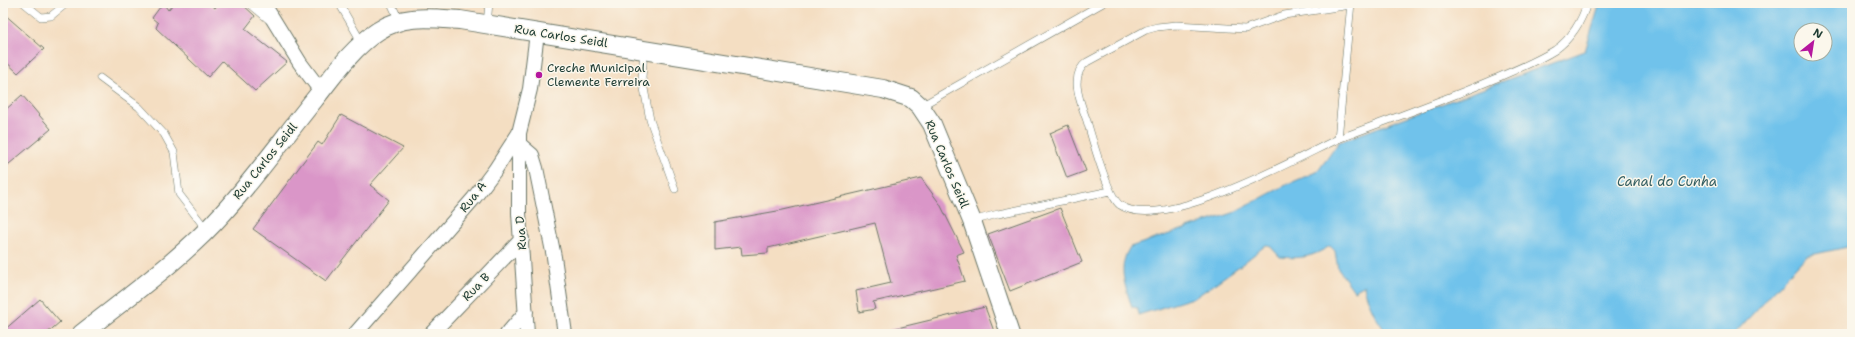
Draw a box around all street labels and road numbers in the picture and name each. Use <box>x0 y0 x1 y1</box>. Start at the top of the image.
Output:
street label: Rua Carlos Seidl <box>513 21 609 51</box>
street label: Rua Carlos Seidl <box>921 117 973 211</box>
street label: Rua Carlos Seidl <box>229 119 301 203</box>
street label: Rua A <box>456 178 490 216</box>
street label: Rua D <box>512 215 530 251</box>
street label: Rua B <box>459 269 493 305</box>

